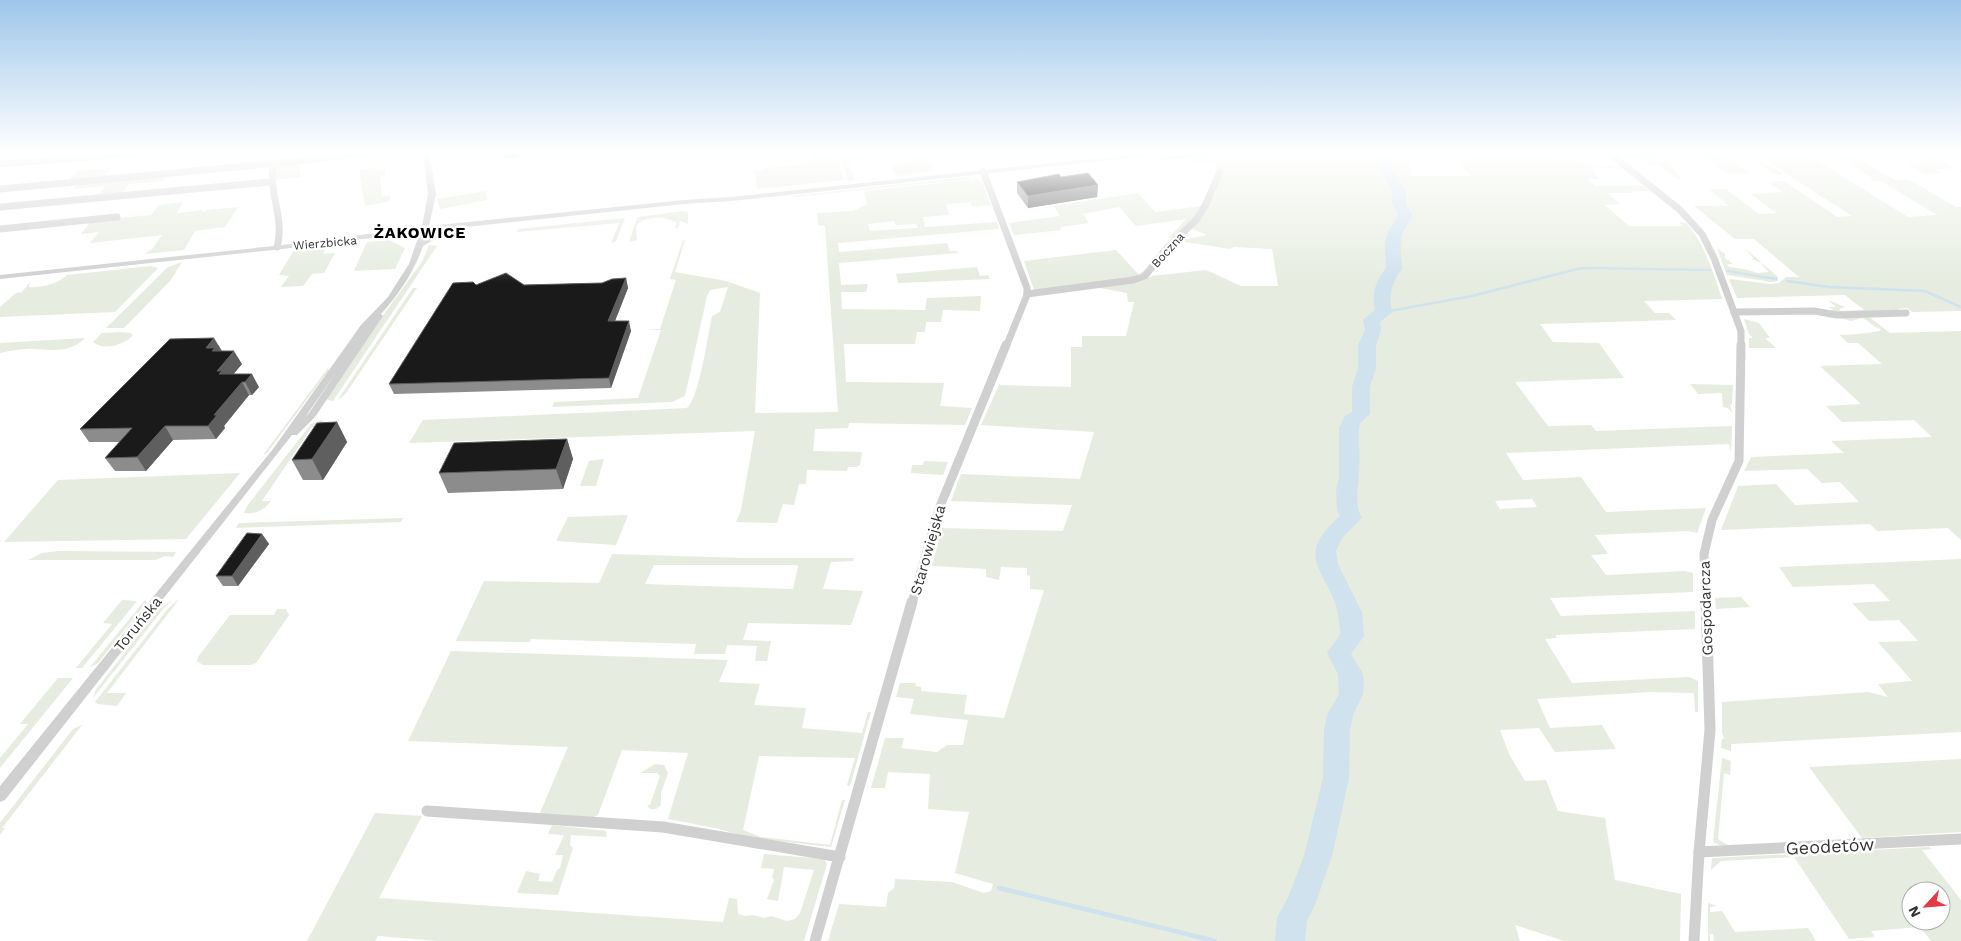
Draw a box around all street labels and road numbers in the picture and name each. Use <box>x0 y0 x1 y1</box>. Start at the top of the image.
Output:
street label: Boczna <box>1149 229 1188 270</box>
street label: Wierzbicka <box>293 233 358 253</box>
street label: Starowiejska <box>907 502 950 597</box>
street label: Gospodarcza <box>1695 560 1717 656</box>
street label: Toruńska <box>110 592 166 655</box>
street label: Geodetów <box>1785 833 1875 859</box>

